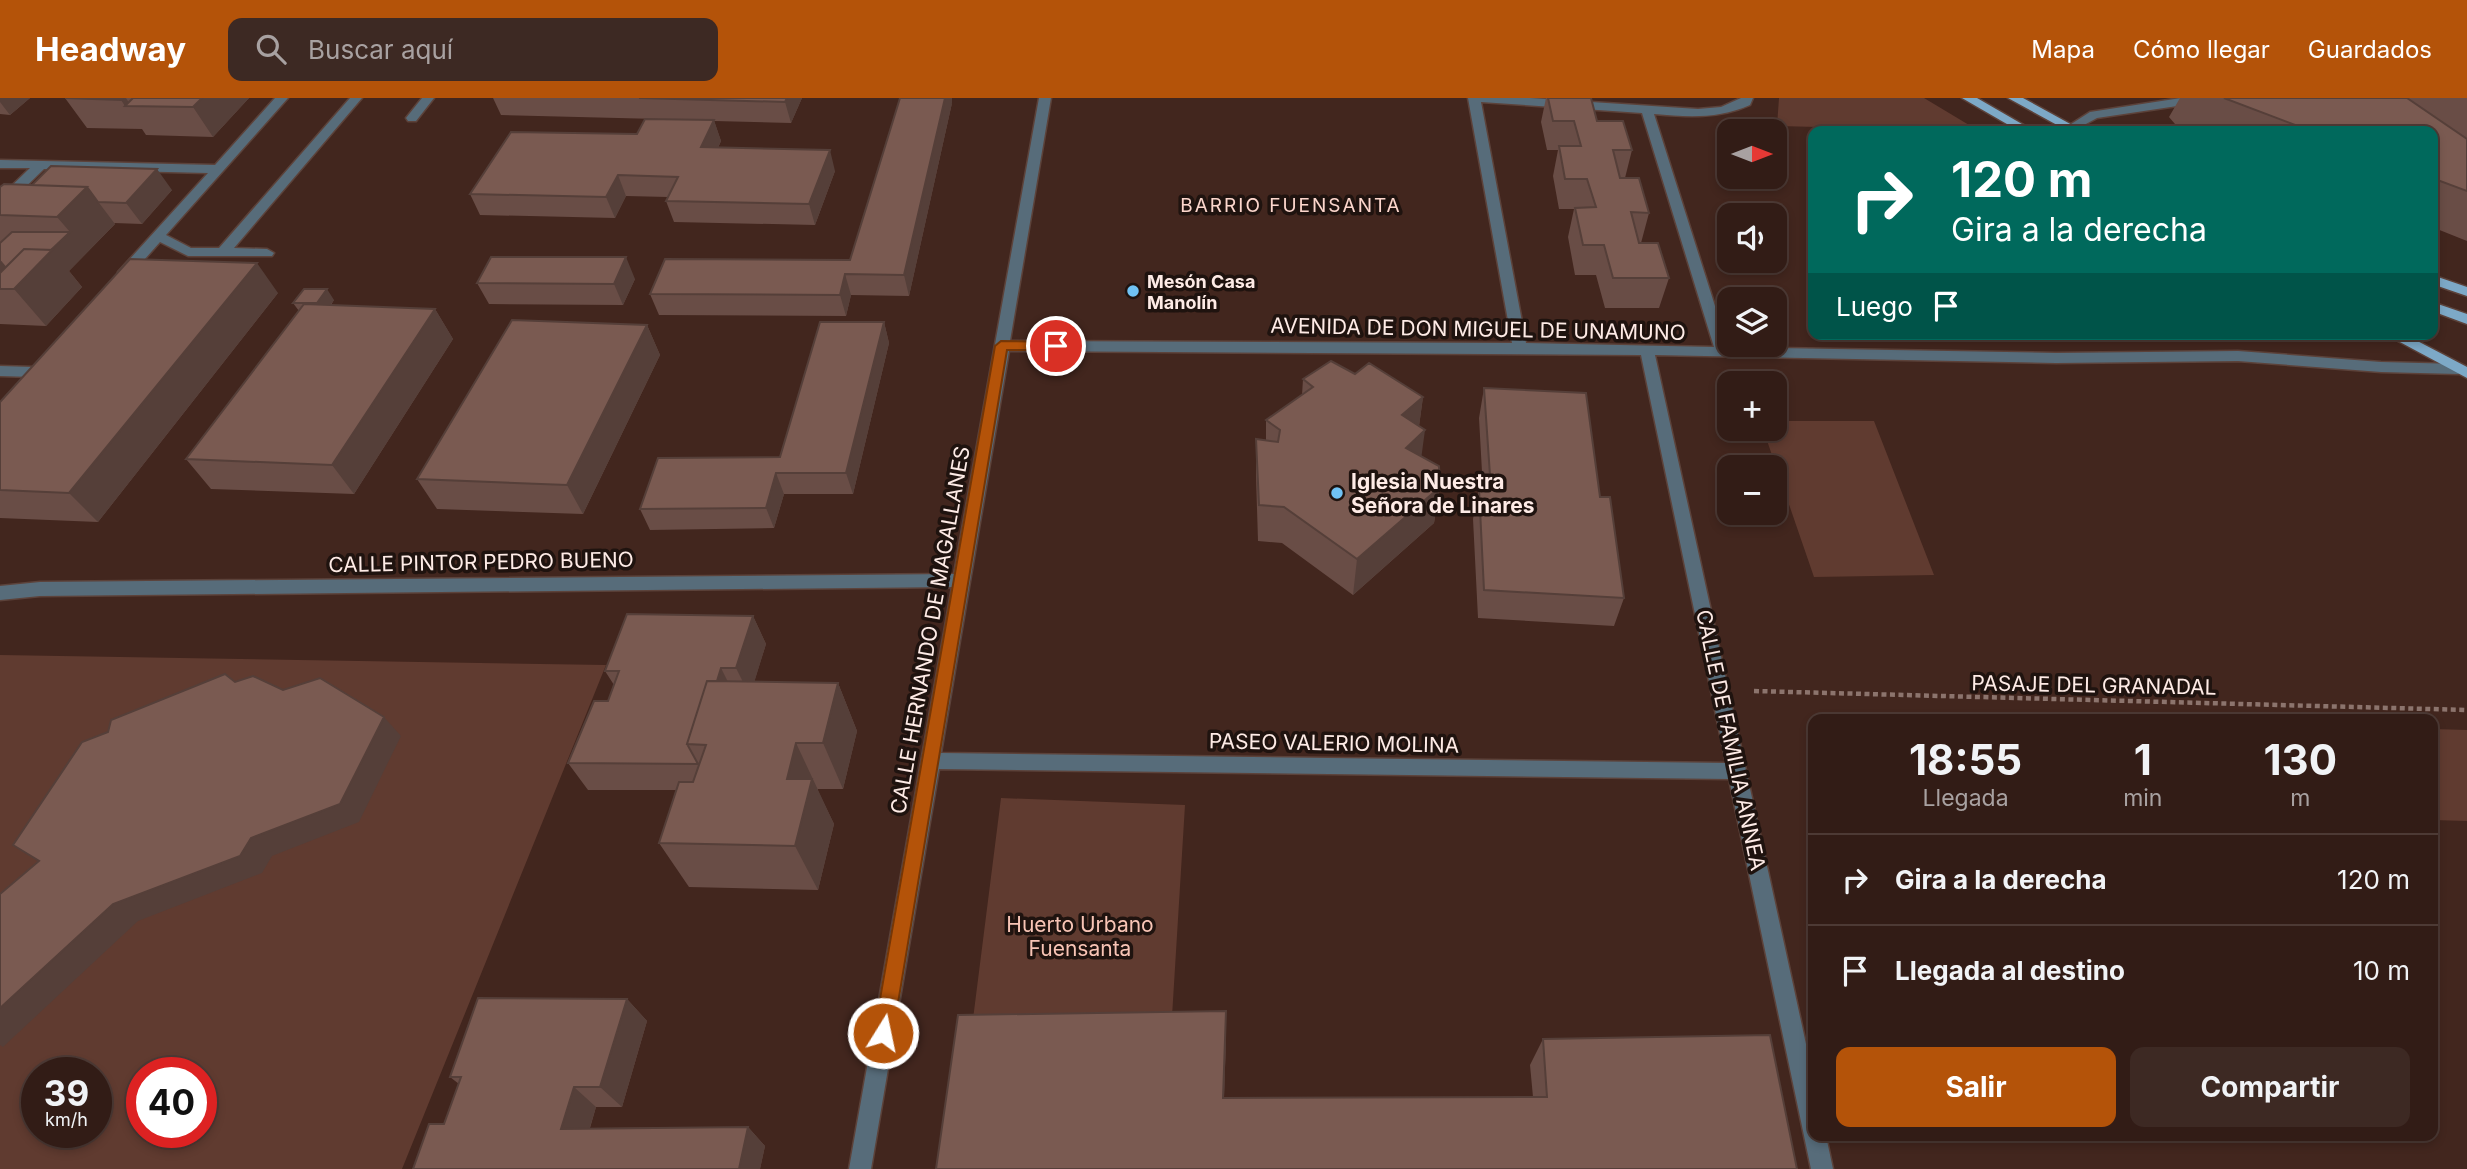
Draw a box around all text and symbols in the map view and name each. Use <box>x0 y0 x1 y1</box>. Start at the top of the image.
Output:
search box <box>228 18 718 81</box>
text: Headway <box>35 29 186 69</box>
icon: search <box>252 30 290 68</box>
text: Buscar aquí <box>308 34 453 65</box>
text: Mapa <box>2031 35 2095 64</box>
text: Cómo llegar <box>2133 35 2270 64</box>
text: Guardados <box>2308 35 2432 64</box>
north arrow <box>1717 119 1787 189</box>
map controls <box>1717 119 1787 525</box>
text: 120 m <box>1951 150 2092 209</box>
icon: right <box>1836 154 1927 245</box>
district label: BARRIO FUENSANTA <box>1180 194 1402 217</box>
button: sound <box>1717 203 1787 273</box>
text: Gira a la derecha <box>1951 210 2207 249</box>
place label: Mesón Casa Manolín <box>1147 271 1255 313</box>
marker: Mesón Casa Manolín <box>1125 283 1141 299</box>
button: layers <box>1717 287 1787 357</box>
icon: arrive <box>1927 287 1965 325</box>
text: Luego <box>1836 291 1913 322</box>
street label: AVENIDA DE DON MIGUEL DE UNAMUNO <box>1270 313 1686 345</box>
pin <box>1026 316 1086 376</box>
icon: arrive <box>1037 327 1075 365</box>
button: + <box>1717 371 1787 441</box>
street label: CALLE HERNANDO DE MAGALLANES <box>885 444 975 816</box>
button: − <box>1717 455 1787 525</box>
place label: Iglesia Nuestra Señora de Linares <box>1351 469 1535 518</box>
marker: Iglesia Nuestra Señora de Linares <box>1329 485 1345 501</box>
street label: CALLE PINTOR PEDRO BUENO <box>328 547 634 577</box>
street label: CALLE DE FAMILIA ANNEA <box>1691 607 1771 873</box>
street label: PASAJE DEL GRANADAL <box>1971 670 2217 700</box>
street label: PASEO VALERIO MOLINA <box>1209 728 1459 758</box>
text: 18:55 <box>1909 734 2022 785</box>
text: 1 <box>2134 734 2152 785</box>
text: 130 <box>2263 734 2337 785</box>
text: Llegada <box>1923 784 2009 812</box>
text: min <box>2123 784 2162 812</box>
text: m <box>2290 784 2310 812</box>
icon: right <box>1836 861 1874 899</box>
text: Gira a la derecha <box>1895 864 2107 895</box>
text: 120 m <box>2337 864 2410 895</box>
park label: Huerto Urbano Fuensanta <box>1006 912 1154 961</box>
icon: arrive <box>1836 952 1874 990</box>
text: Llegada al destino <box>1895 955 2125 986</box>
text: 10 m <box>2353 955 2410 986</box>
position arrow <box>846 996 920 1070</box>
button: Salir <box>1836 1047 2116 1127</box>
button: Compartir <box>2130 1047 2410 1127</box>
speed limit sign: 40 <box>126 1057 217 1148</box>
text: 39 <box>44 1072 89 1114</box>
text: km/h <box>45 1109 88 1130</box>

